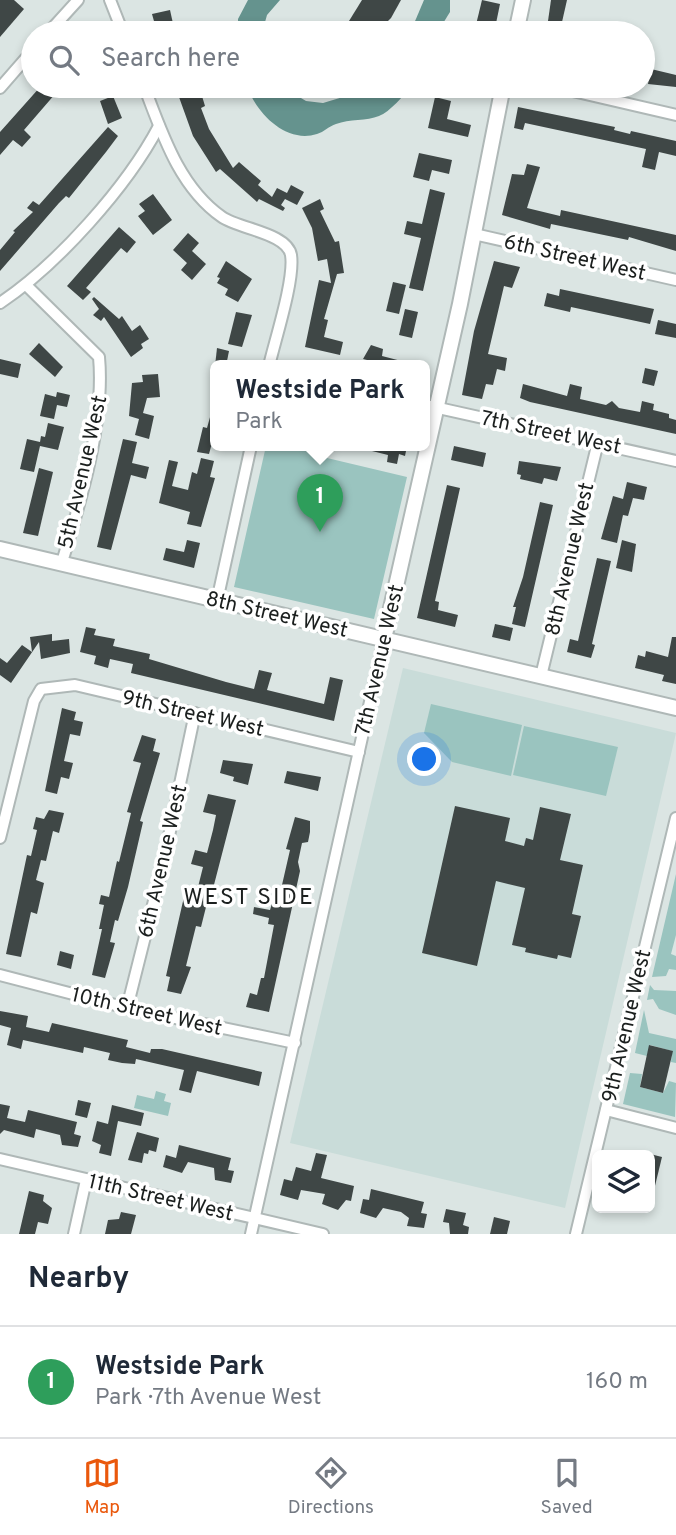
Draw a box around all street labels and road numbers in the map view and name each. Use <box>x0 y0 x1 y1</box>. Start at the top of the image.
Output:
street label: 6th Street West <box>501 229 648 288</box>
street label: 5th Avenue West <box>53 393 114 552</box>
street label: 7th Street West <box>478 405 623 462</box>
street label: 8th Avenue West <box>540 480 601 639</box>
street label: 7th Avenue West <box>350 582 411 739</box>
street label: 8th Street West <box>203 586 350 645</box>
street label: 9th Street West <box>119 685 266 744</box>
street label: 6th Avenue West <box>133 782 194 941</box>
street label: 9th Avenue West <box>597 947 658 1106</box>
street label: 10th Street West <box>69 982 225 1043</box>
street label: 11th Street West <box>85 1169 236 1228</box>

